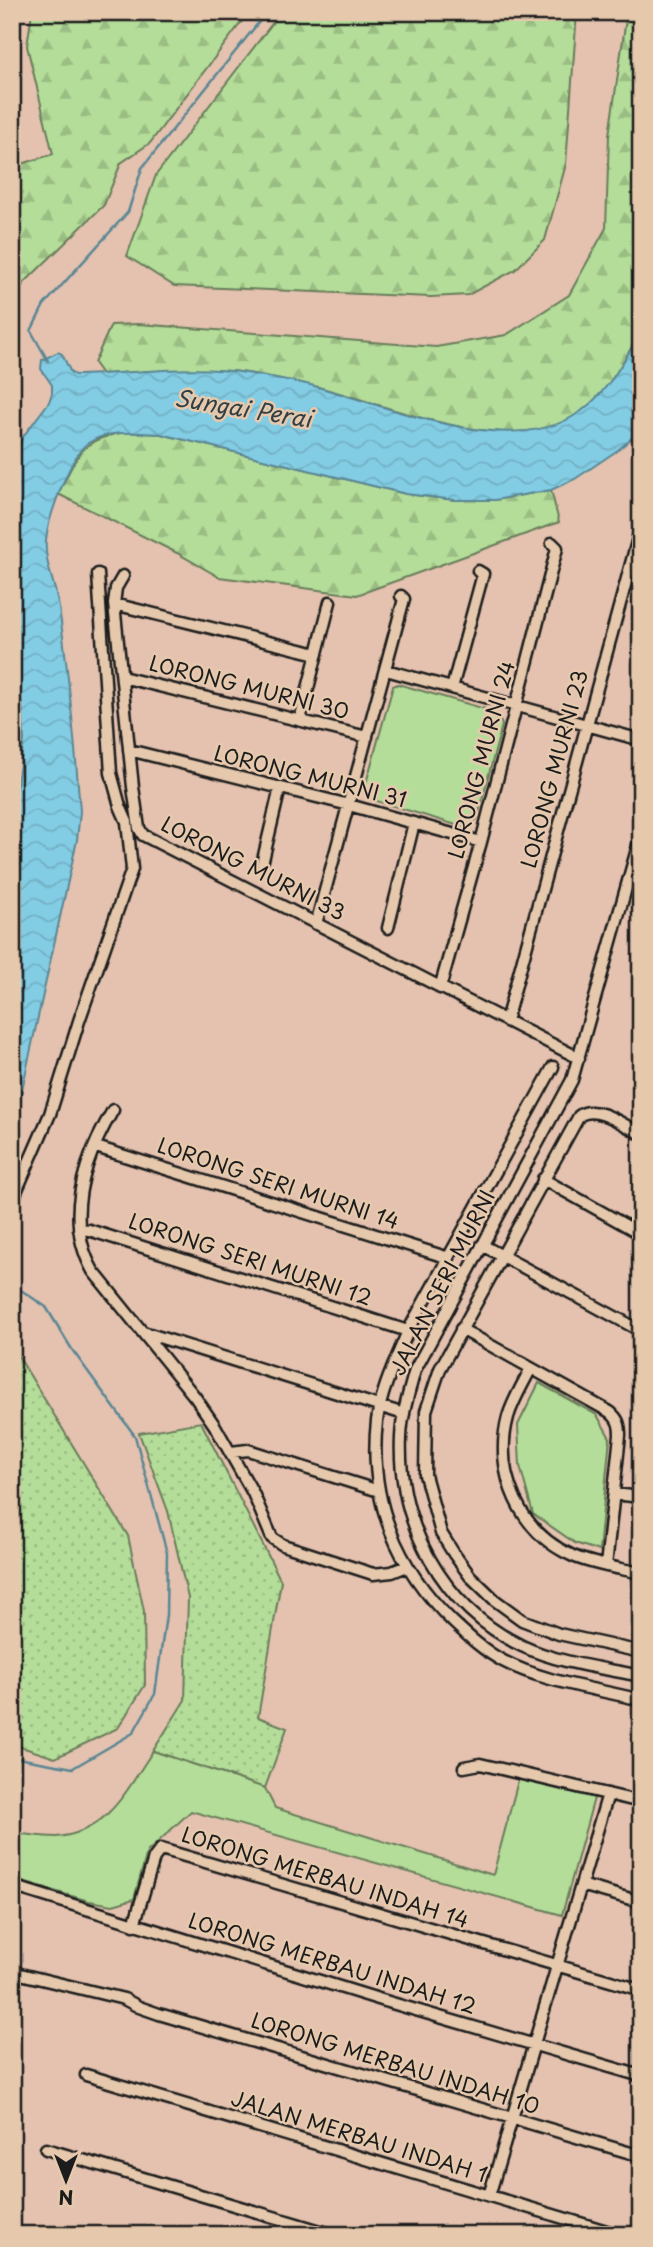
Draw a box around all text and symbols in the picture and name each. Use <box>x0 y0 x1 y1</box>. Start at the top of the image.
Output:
water label: Sungai Perai <box>172 379 317 436</box>
street label: LORONG MURNI 30 <box>146 646 353 726</box>
street label: LORONG MURNI 24 <box>438 657 522 862</box>
street label: LORONG MURNI 23 <box>511 666 595 871</box>
street label: LORONG MURNI 31 <box>211 736 410 814</box>
street label: LORONG MURNI 33 <box>156 807 352 928</box>
street label: LORONG SERI MURNI 14 <box>154 1128 404 1236</box>
street label: JALAN SERI MURNI <box>381 1184 502 1380</box>
street label: LORONG SERI MURNI 12 <box>125 1204 376 1313</box>
street label: LORONG MERBAU INDAH 14 <box>178 1817 473 1935</box>
street label: LORONG MERBAU INDAH 12 <box>185 1903 480 2021</box>
street label: LORONG MERBAU INDAH 10 <box>247 2003 544 2121</box>
street label: JALAN MERBAU INDAH 1 <box>227 2081 492 2189</box>
north arrow <box>32 2146 102 2216</box>
text: N <box>58 2184 74 2212</box>

